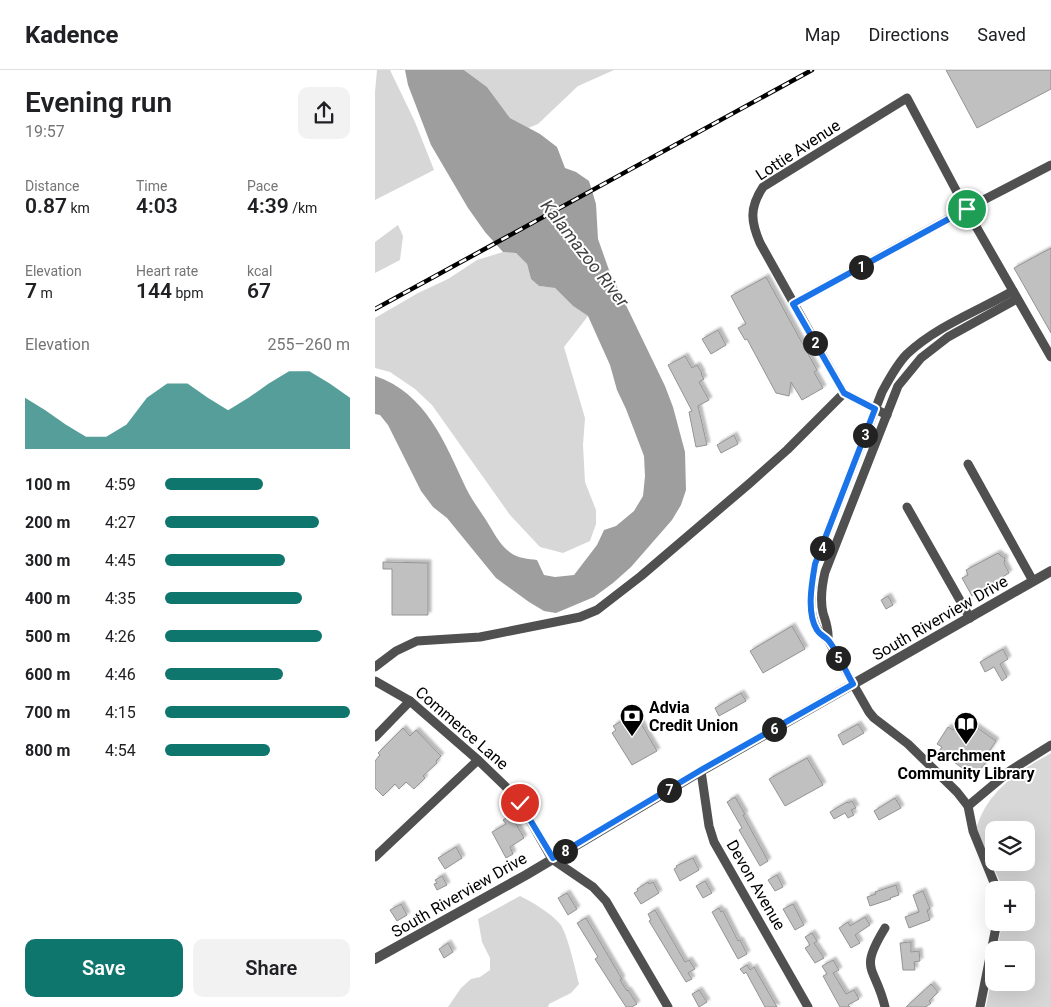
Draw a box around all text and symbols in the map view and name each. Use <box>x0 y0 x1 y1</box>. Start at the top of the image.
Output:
text: Kadence <box>25 21 119 49</box>
text: Map <box>805 24 840 45</box>
text: Directions <box>868 24 949 45</box>
text: Saved <box>977 24 1026 45</box>
text: Evening run <box>25 86 172 119</box>
button: share <box>298 87 350 139</box>
street label: Lottie Avenue <box>752 116 844 184</box>
text: 19:57 <box>25 122 65 141</box>
text: Distance <box>25 178 80 194</box>
text: Time <box>136 178 167 194</box>
text: Pace <box>247 178 278 194</box>
pin <box>946 188 988 230</box>
text: 0.87 <box>25 194 67 218</box>
text: 4:03 <box>136 194 178 218</box>
text: 4:39 <box>247 194 289 218</box>
water label: Kalamazoo River <box>537 195 634 312</box>
icon: arrive <box>953 195 981 223</box>
text: km <box>67 200 90 216</box>
text: /km <box>289 200 317 216</box>
pin: 1 <box>849 254 873 280</box>
text: 1 <box>857 259 866 275</box>
text: Elevation <box>25 263 82 279</box>
text: Heart rate <box>136 263 198 279</box>
text: kcal <box>247 263 272 279</box>
text: 7 <box>25 279 37 303</box>
text: 144 <box>136 279 172 303</box>
text: 67 <box>247 279 271 303</box>
text: m <box>37 285 53 301</box>
text: bpm <box>172 285 203 301</box>
pin: 2 <box>803 330 827 356</box>
text: Elevation <box>25 335 90 354</box>
text: 255–260 m <box>268 335 350 354</box>
text: 2 <box>811 335 820 351</box>
pin: 3 <box>853 422 877 448</box>
text: 3 <box>861 427 870 443</box>
text: 100 m <box>25 475 70 494</box>
text: 4:59 <box>105 475 136 494</box>
text: 200 m <box>25 513 70 532</box>
text: 4:27 <box>105 513 136 532</box>
pin: 4 <box>809 536 835 560</box>
text: 4 <box>818 540 827 556</box>
text: 300 m <box>25 551 70 570</box>
text: 4:45 <box>105 551 136 570</box>
street label: South Riverview Drive <box>869 572 1011 664</box>
text: 400 m <box>25 589 70 608</box>
text: 4:35 <box>105 589 136 608</box>
text: 500 m <box>25 627 70 646</box>
text: 4:26 <box>105 627 136 646</box>
pin: 5 <box>825 646 851 670</box>
text: 5 <box>834 650 843 666</box>
text: 600 m <box>25 665 70 684</box>
text: 4:46 <box>105 665 136 684</box>
street label: Commerce Lane <box>412 683 512 773</box>
place label: Advia Credit Union <box>649 698 738 735</box>
text: 700 m <box>25 703 70 722</box>
text: 4:15 <box>105 703 136 722</box>
bank icon: Advia Credit Union <box>619 703 645 737</box>
library icon: Parchment Community Library <box>953 711 979 745</box>
pin: 6 <box>761 716 787 742</box>
text: 6 <box>770 721 779 737</box>
text: 800 m <box>25 741 70 760</box>
text: 4:54 <box>105 741 136 760</box>
place label: Parchment Community Library <box>898 746 1035 783</box>
pin: 7 <box>657 778 681 802</box>
pin <box>499 782 541 824</box>
text: 7 <box>665 782 674 798</box>
icon: check <box>506 789 534 817</box>
map controls <box>985 821 1035 991</box>
button: layers <box>985 821 1035 871</box>
street label: Devon Avenue <box>723 837 789 933</box>
pin: 8 <box>553 838 577 864</box>
text: 8 <box>561 843 570 859</box>
street label: South Riverview Drive <box>388 849 530 941</box>
button: + <box>985 881 1035 931</box>
button: Save <box>25 939 183 997</box>
button: Share <box>193 939 350 997</box>
button: − <box>985 941 1035 991</box>

